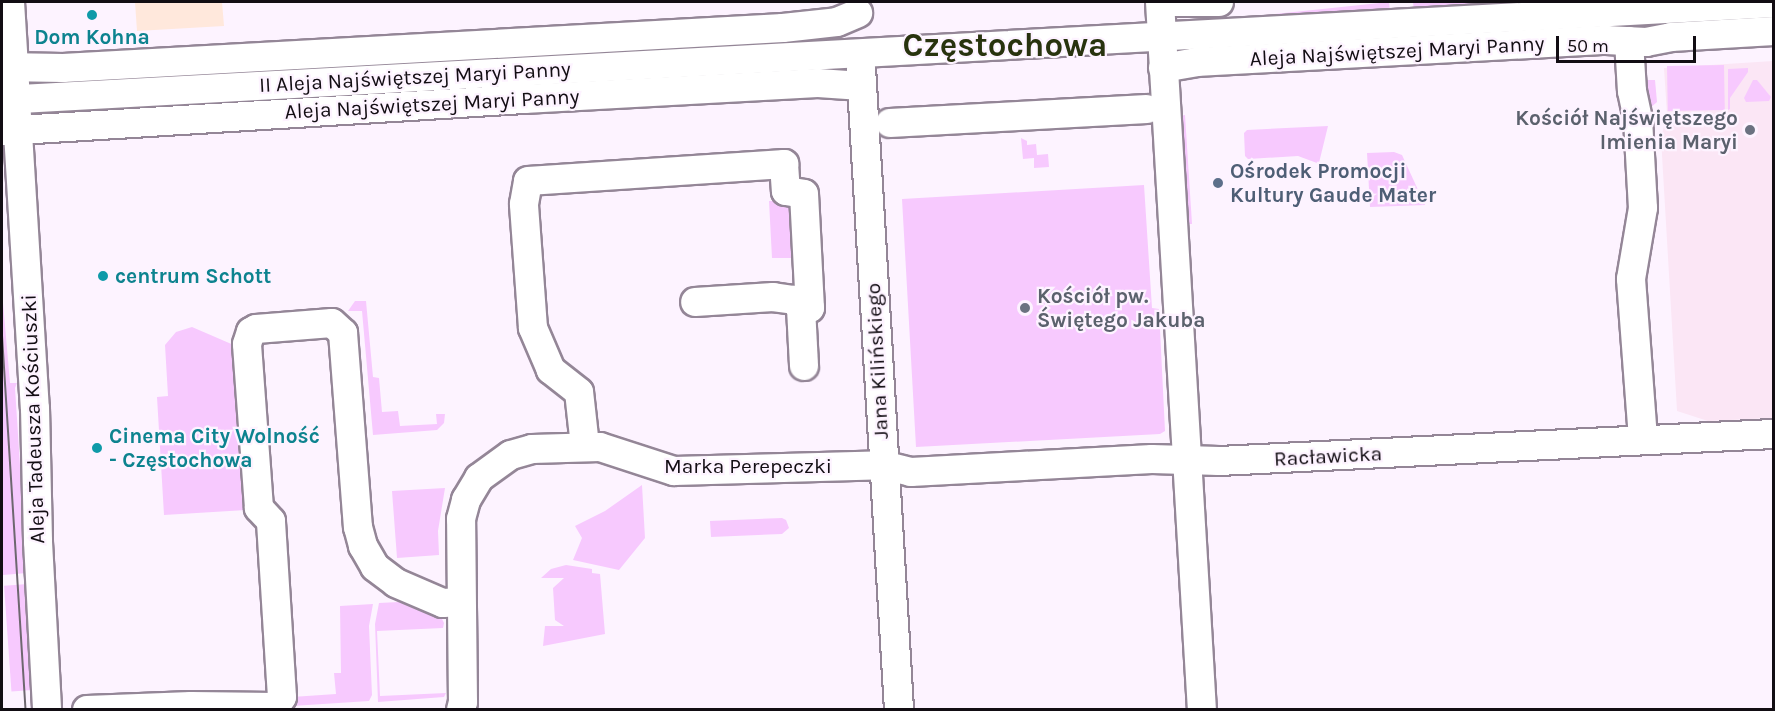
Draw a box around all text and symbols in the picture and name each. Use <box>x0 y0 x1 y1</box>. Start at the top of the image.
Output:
marker: Dom Kohna <box>85 8 99 22</box>
place label: Dom Kohna <box>34 24 150 50</box>
scale bar <box>1559 24 1698 62</box>
district label: Częstochowa <box>903 26 1107 66</box>
street label: Aleja Najświętszej Maryi Panny <box>1249 31 1545 71</box>
text: 50 m <box>1567 35 1609 57</box>
street label: II Aleja Najświętszej Maryi Panny <box>259 56 571 98</box>
street label: Aleja Najświętszej Maryi Panny <box>284 84 580 124</box>
place label: Kościół Najświętszego Imienia Maryi <box>1515 105 1738 155</box>
marker: Kościół Najświętszego Imienia Maryi <box>1743 123 1757 137</box>
place label: Ośrodek Promocji Kultury Gaude Mater <box>1230 158 1436 208</box>
marker: Ośrodek Promocji Kultury Gaude Mater <box>1211 176 1225 190</box>
place label: centrum Schott <box>115 263 271 289</box>
marker: centrum Schott <box>96 269 110 283</box>
street label: Jana Kilińskiego <box>860 282 894 440</box>
place label: Kościół pw. Świętego Jakuba <box>1037 283 1206 333</box>
street label: Aleja Tadeusza Kościuszki <box>16 294 50 544</box>
marker: Kościół pw. Świętego Jakuba <box>1018 301 1032 315</box>
place label: Cinema City Wolność - Częstochowa <box>109 423 320 473</box>
marker: Cinema City Wolność - Częstochowa <box>90 441 104 455</box>
street label: Racławicka <box>1273 441 1383 471</box>
street label: Marka Perepeczki <box>664 453 832 479</box>

